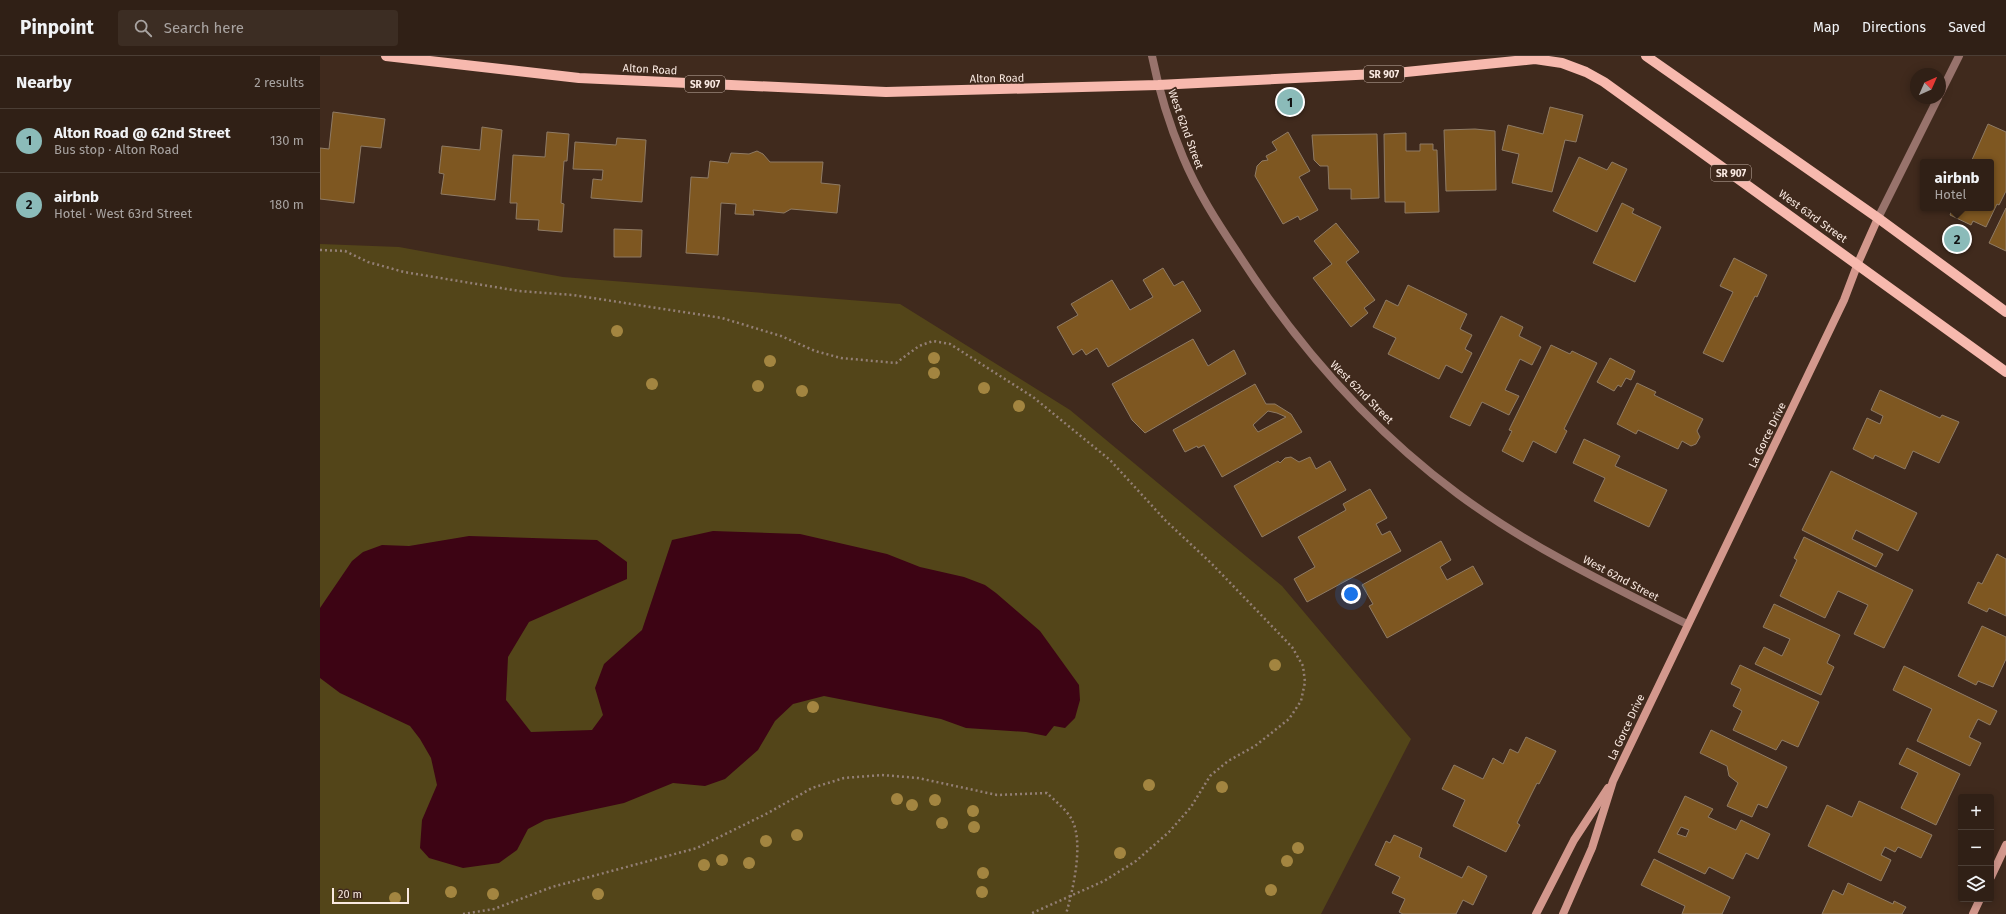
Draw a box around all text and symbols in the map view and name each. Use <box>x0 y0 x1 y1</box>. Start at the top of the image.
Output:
search box <box>118 10 398 46</box>
text: Pinpoint <box>20 16 94 39</box>
icon: search <box>132 17 154 39</box>
text: Search here <box>164 19 244 37</box>
text: Map <box>1813 19 1840 36</box>
text: Directions <box>1862 19 1926 36</box>
text: Saved <box>1948 19 1986 36</box>
street label: Alton Road <box>622 62 678 77</box>
road number: SR 907 <box>1364 66 1404 82</box>
north arrow <box>1910 68 1946 104</box>
text: Nearby <box>16 72 71 93</box>
street label: Alton Road <box>970 72 1024 85</box>
text: 2 results <box>254 75 304 90</box>
road number: SR 907 <box>685 76 725 92</box>
pin: 1 <box>1277 87 1303 117</box>
street label: West 62nd Street <box>1165 88 1206 171</box>
text: Alton Road @ 62nd Street <box>54 124 231 142</box>
text: 1 <box>26 133 32 148</box>
text: 130 m <box>270 133 304 148</box>
text: Bus stop · Alton Road <box>54 142 179 157</box>
popup <box>1920 159 1994 211</box>
road number: SR 907 <box>1711 165 1751 181</box>
text: airbnb <box>1934 169 1980 187</box>
street label: West 63rd Street <box>1776 187 1850 246</box>
text: Hotel <box>1934 187 1966 202</box>
text: airbnb <box>54 188 99 206</box>
text: 2 <box>26 197 32 212</box>
text: 180 m <box>269 197 304 212</box>
text: Hotel · West 63rd Street <box>54 206 192 221</box>
pin: 2 <box>1944 224 1970 254</box>
street label: West 62nd Street <box>1327 358 1396 427</box>
street label: La Gorce Drive <box>1746 400 1789 470</box>
street label: West 62nd Street <box>1581 553 1661 604</box>
your location <box>1341 584 1361 604</box>
street label: La Gorce Drive <box>1605 692 1647 762</box>
map controls <box>1958 794 1994 902</box>
button: + <box>1958 794 1994 830</box>
button: − <box>1958 830 1994 866</box>
button: layers <box>1958 866 1994 902</box>
scale bar <box>332 886 409 905</box>
text: 20 m <box>338 888 362 901</box>

